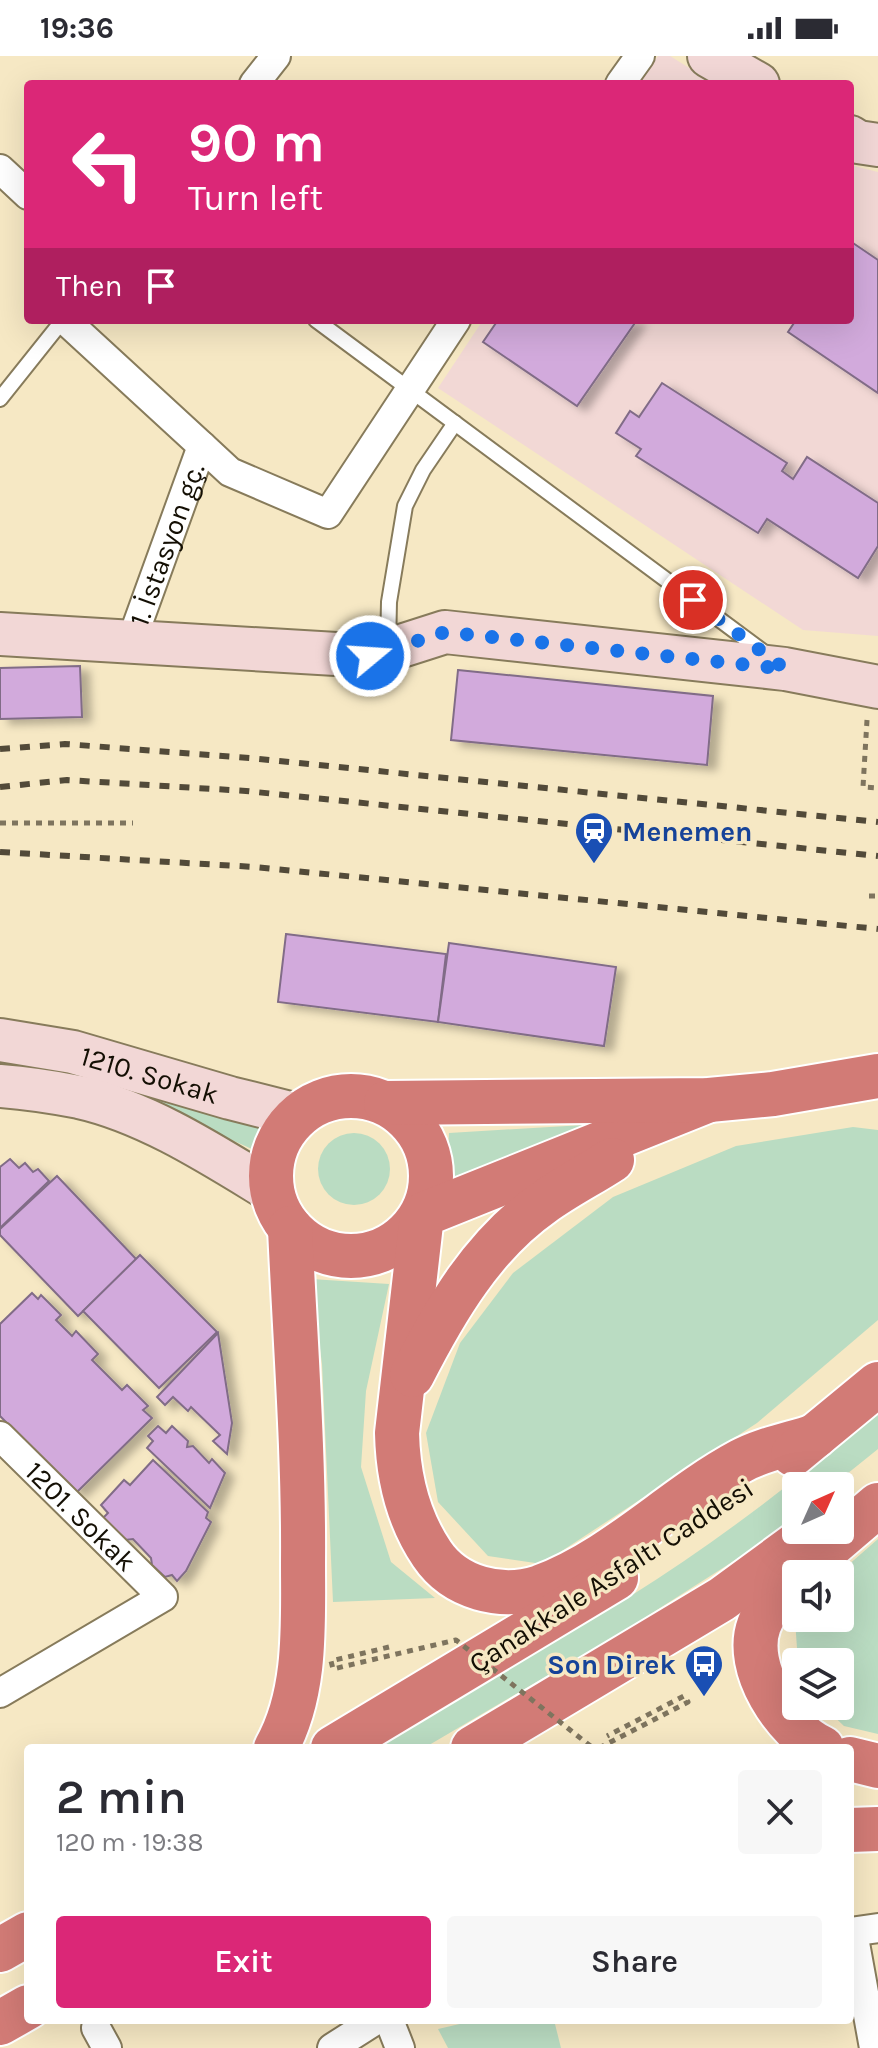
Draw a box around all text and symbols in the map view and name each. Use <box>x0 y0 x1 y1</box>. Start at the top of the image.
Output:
text: 19:36 <box>40 10 114 46</box>
text: 90 m <box>188 110 325 175</box>
icon: left <box>56 112 160 216</box>
text: Turn left <box>188 177 323 219</box>
icon: arrive <box>139 264 183 308</box>
text: Then <box>56 268 123 304</box>
street label: 1. İstasyon gç. <box>122 458 211 630</box>
pin <box>659 566 727 634</box>
icon: arrive <box>671 578 715 622</box>
position arrow <box>328 614 412 698</box>
station icon: Menemen <box>573 810 615 865</box>
place label: Menemen <box>622 815 752 848</box>
street label: 1210. Sokak <box>77 1039 223 1111</box>
street label: 1201. Sokak <box>19 1455 143 1578</box>
street label: Çanakkale Asfaltı Caddesi <box>463 1471 760 1680</box>
north arrow <box>782 1472 854 1544</box>
map controls <box>782 1472 854 1720</box>
button: sound <box>782 1560 854 1632</box>
bus stop icon: Son Direk <box>683 1643 725 1698</box>
place label: Son Direk <box>547 1648 676 1681</box>
button: layers <box>782 1648 854 1720</box>
text: 2 min <box>56 1769 187 1825</box>
button: close <box>738 1770 822 1854</box>
text: 120 m · 19:38 <box>56 1827 204 1858</box>
button: Exit <box>56 1916 431 2008</box>
button: Share <box>447 1916 822 2008</box>

